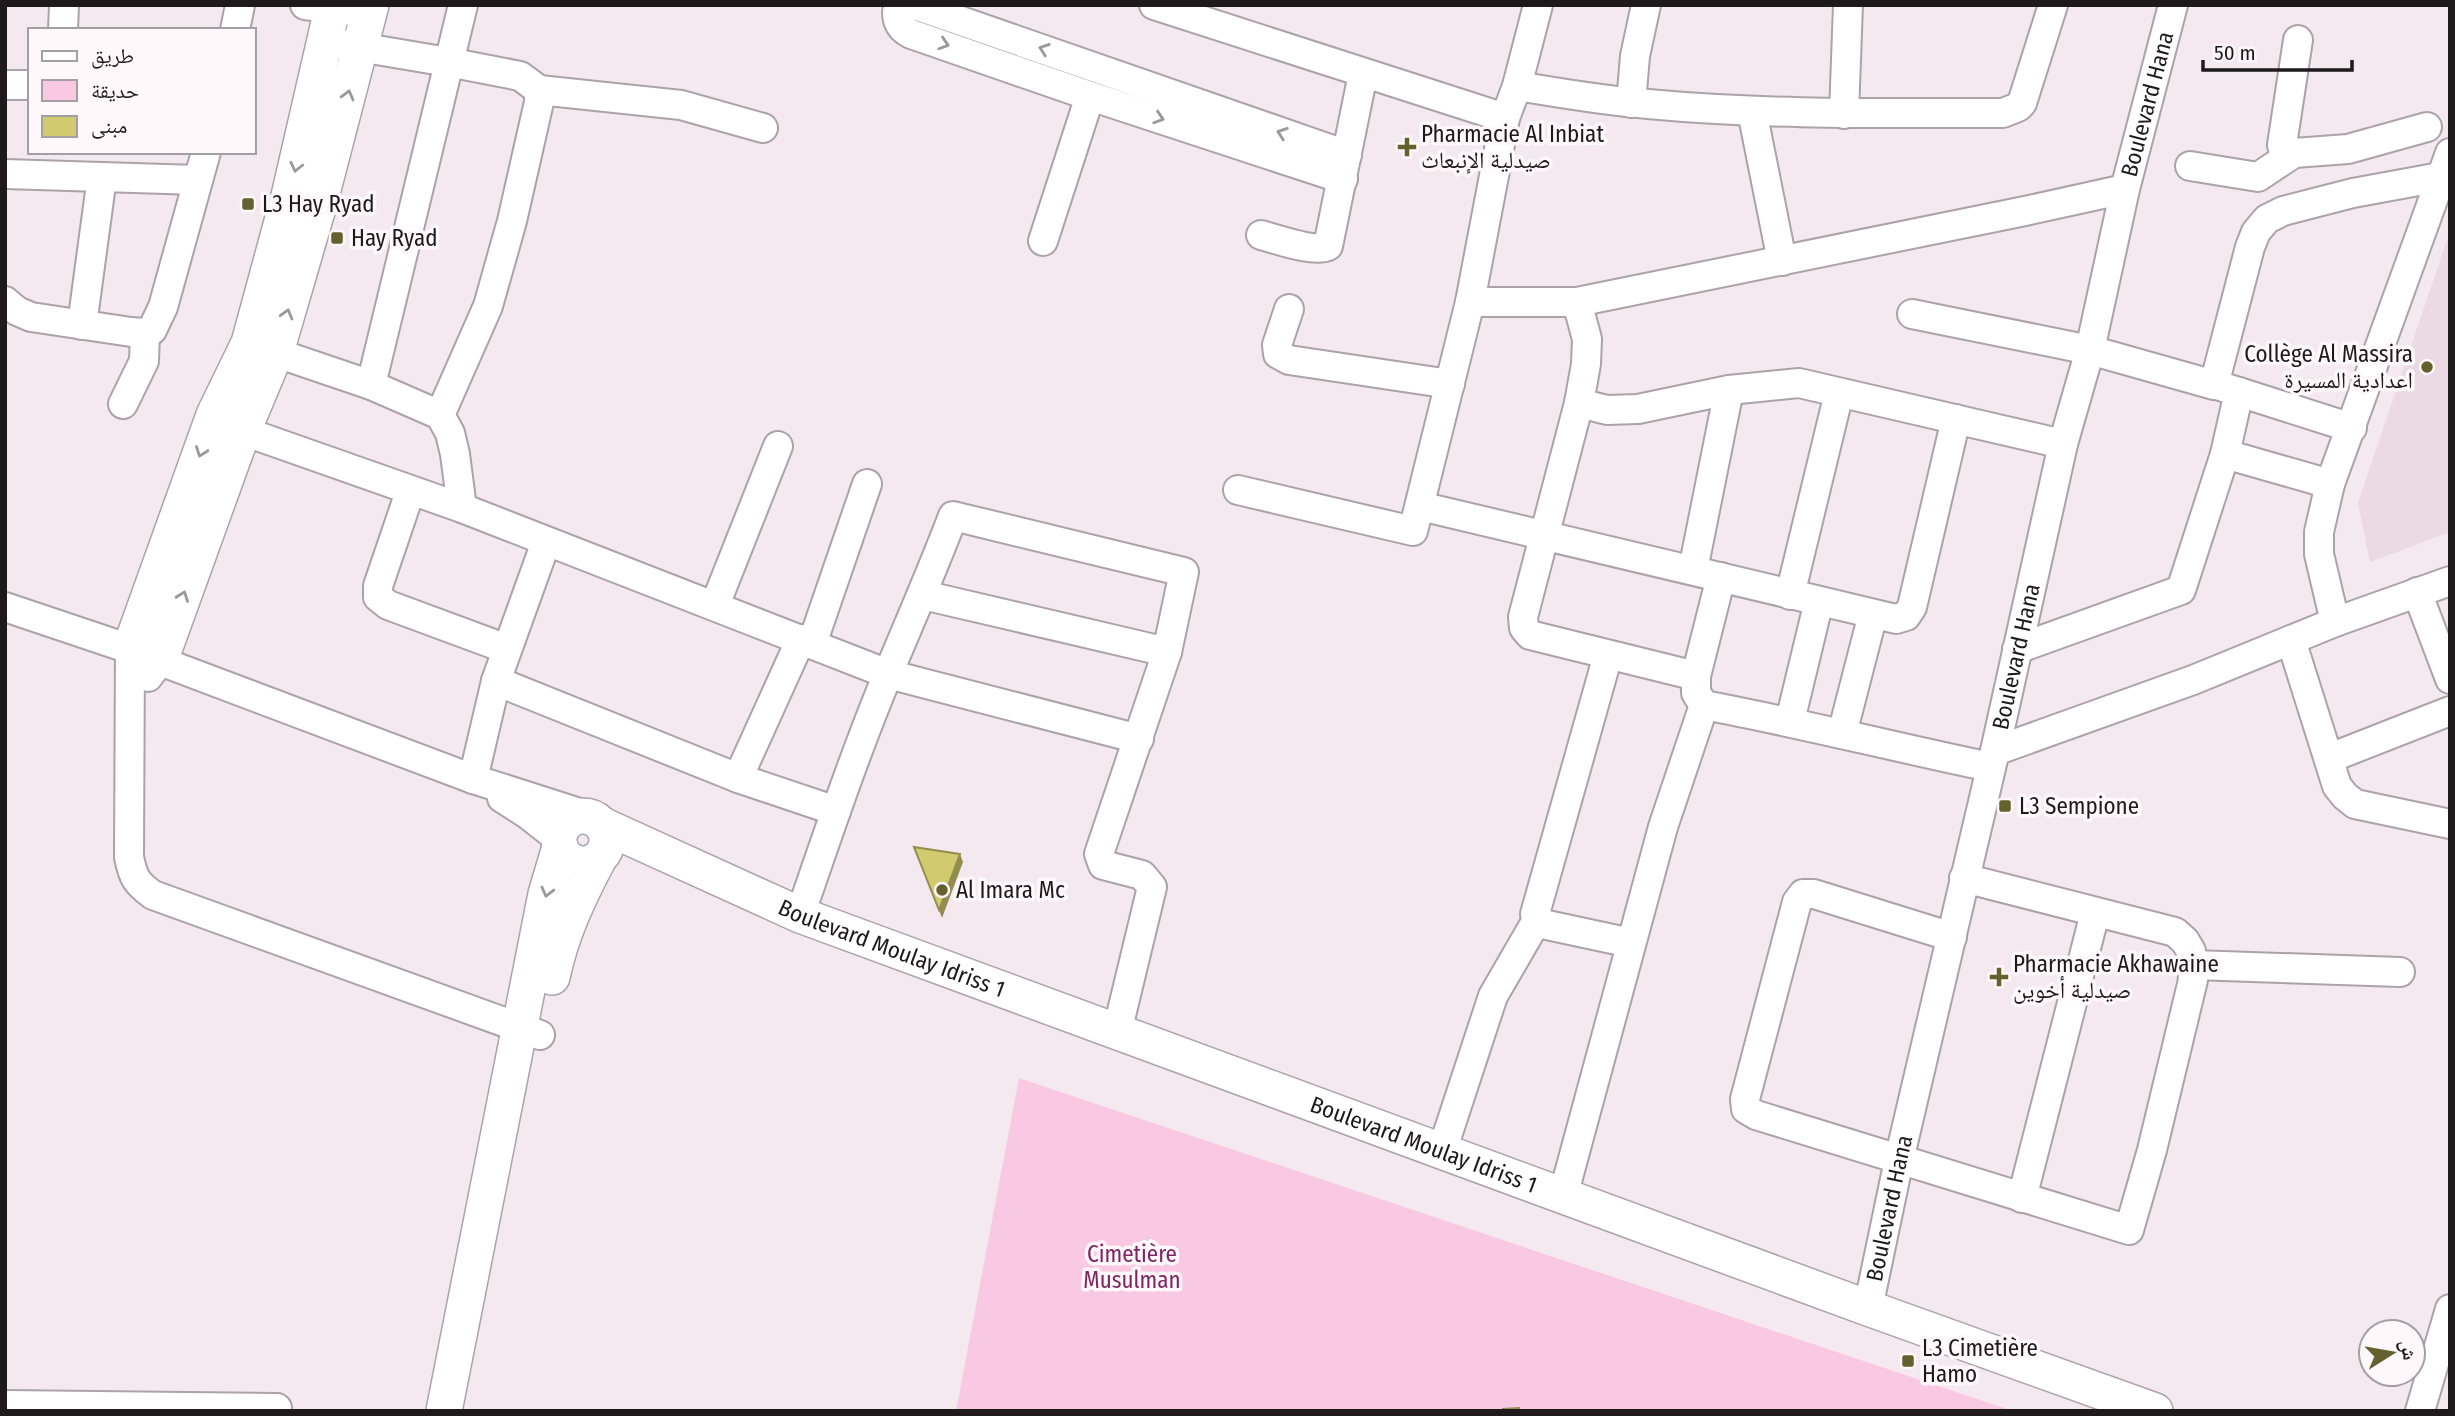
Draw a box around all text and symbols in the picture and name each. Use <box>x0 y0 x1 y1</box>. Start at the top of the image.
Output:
legend <box>28 28 256 154</box>
scale bar <box>2203 28 2352 72</box>
street label: Boulevard Hana <box>2115 29 2179 180</box>
one-way arrow <box>937 36 949 51</box>
text: 50 m <box>2214 40 2256 66</box>
text: طريق <box>91 43 134 69</box>
one-way arrow <box>1039 43 1051 57</box>
text: حديقة <box>91 78 139 104</box>
one-way arrow <box>340 89 355 101</box>
one-way arrow <box>1152 110 1165 124</box>
text: مبنى <box>91 113 127 139</box>
place label: Pharmacie Al Inbiat صيدلية الإنبعاث <box>1421 120 1604 174</box>
one-way arrow <box>1277 127 1289 141</box>
marker: Pharmacie Al Inbiat صيدلية الإنبعاث <box>1399 139 1415 155</box>
one-way arrow <box>289 161 304 173</box>
place label: L3 Hay Ryad <box>262 190 375 218</box>
marker: L3 Hay Ryad <box>240 196 256 212</box>
place label: Hay Ryad <box>351 224 438 252</box>
marker: Hay Ryad <box>329 230 345 246</box>
one-way arrow <box>278 308 293 320</box>
place label: Collège Al Massira اعدادية المسيرة <box>2244 340 2413 394</box>
marker: Collège Al Massira اعدادية المسيرة <box>2419 359 2435 375</box>
one-way arrow <box>195 445 209 458</box>
street label: Boulevard Hana <box>1986 581 2046 732</box>
one-way arrow <box>175 591 189 603</box>
place label: L3 Sempione <box>2019 792 2139 820</box>
marker: L3 Sempione <box>1997 798 2013 814</box>
place label: Al Imara Mc <box>956 876 1065 904</box>
marker: Al Imara Mc <box>934 882 950 898</box>
one-way arrow <box>541 886 556 898</box>
street label: Boulevard Moulay Idriss 1 <box>774 893 1009 1003</box>
place label: Pharmacie Akhawaine صيدلية أخوين <box>2013 950 2219 1004</box>
marker: Pharmacie Akhawaine صيدلية أخوين <box>1991 969 2007 985</box>
street label: Boulevard Moulay Idriss 1 <box>1306 1090 1541 1199</box>
street label: Boulevard Hana <box>1860 1132 1918 1284</box>
park label: Cimetière Musulman <box>1083 1240 1181 1294</box>
north arrow <box>2357 1318 2427 1388</box>
place label: L3 Cimetière Hamo <box>1922 1334 2038 1388</box>
text: ش <box>2395 1338 2421 1362</box>
marker: L3 Cimetière Hamo <box>1900 1353 1916 1369</box>

